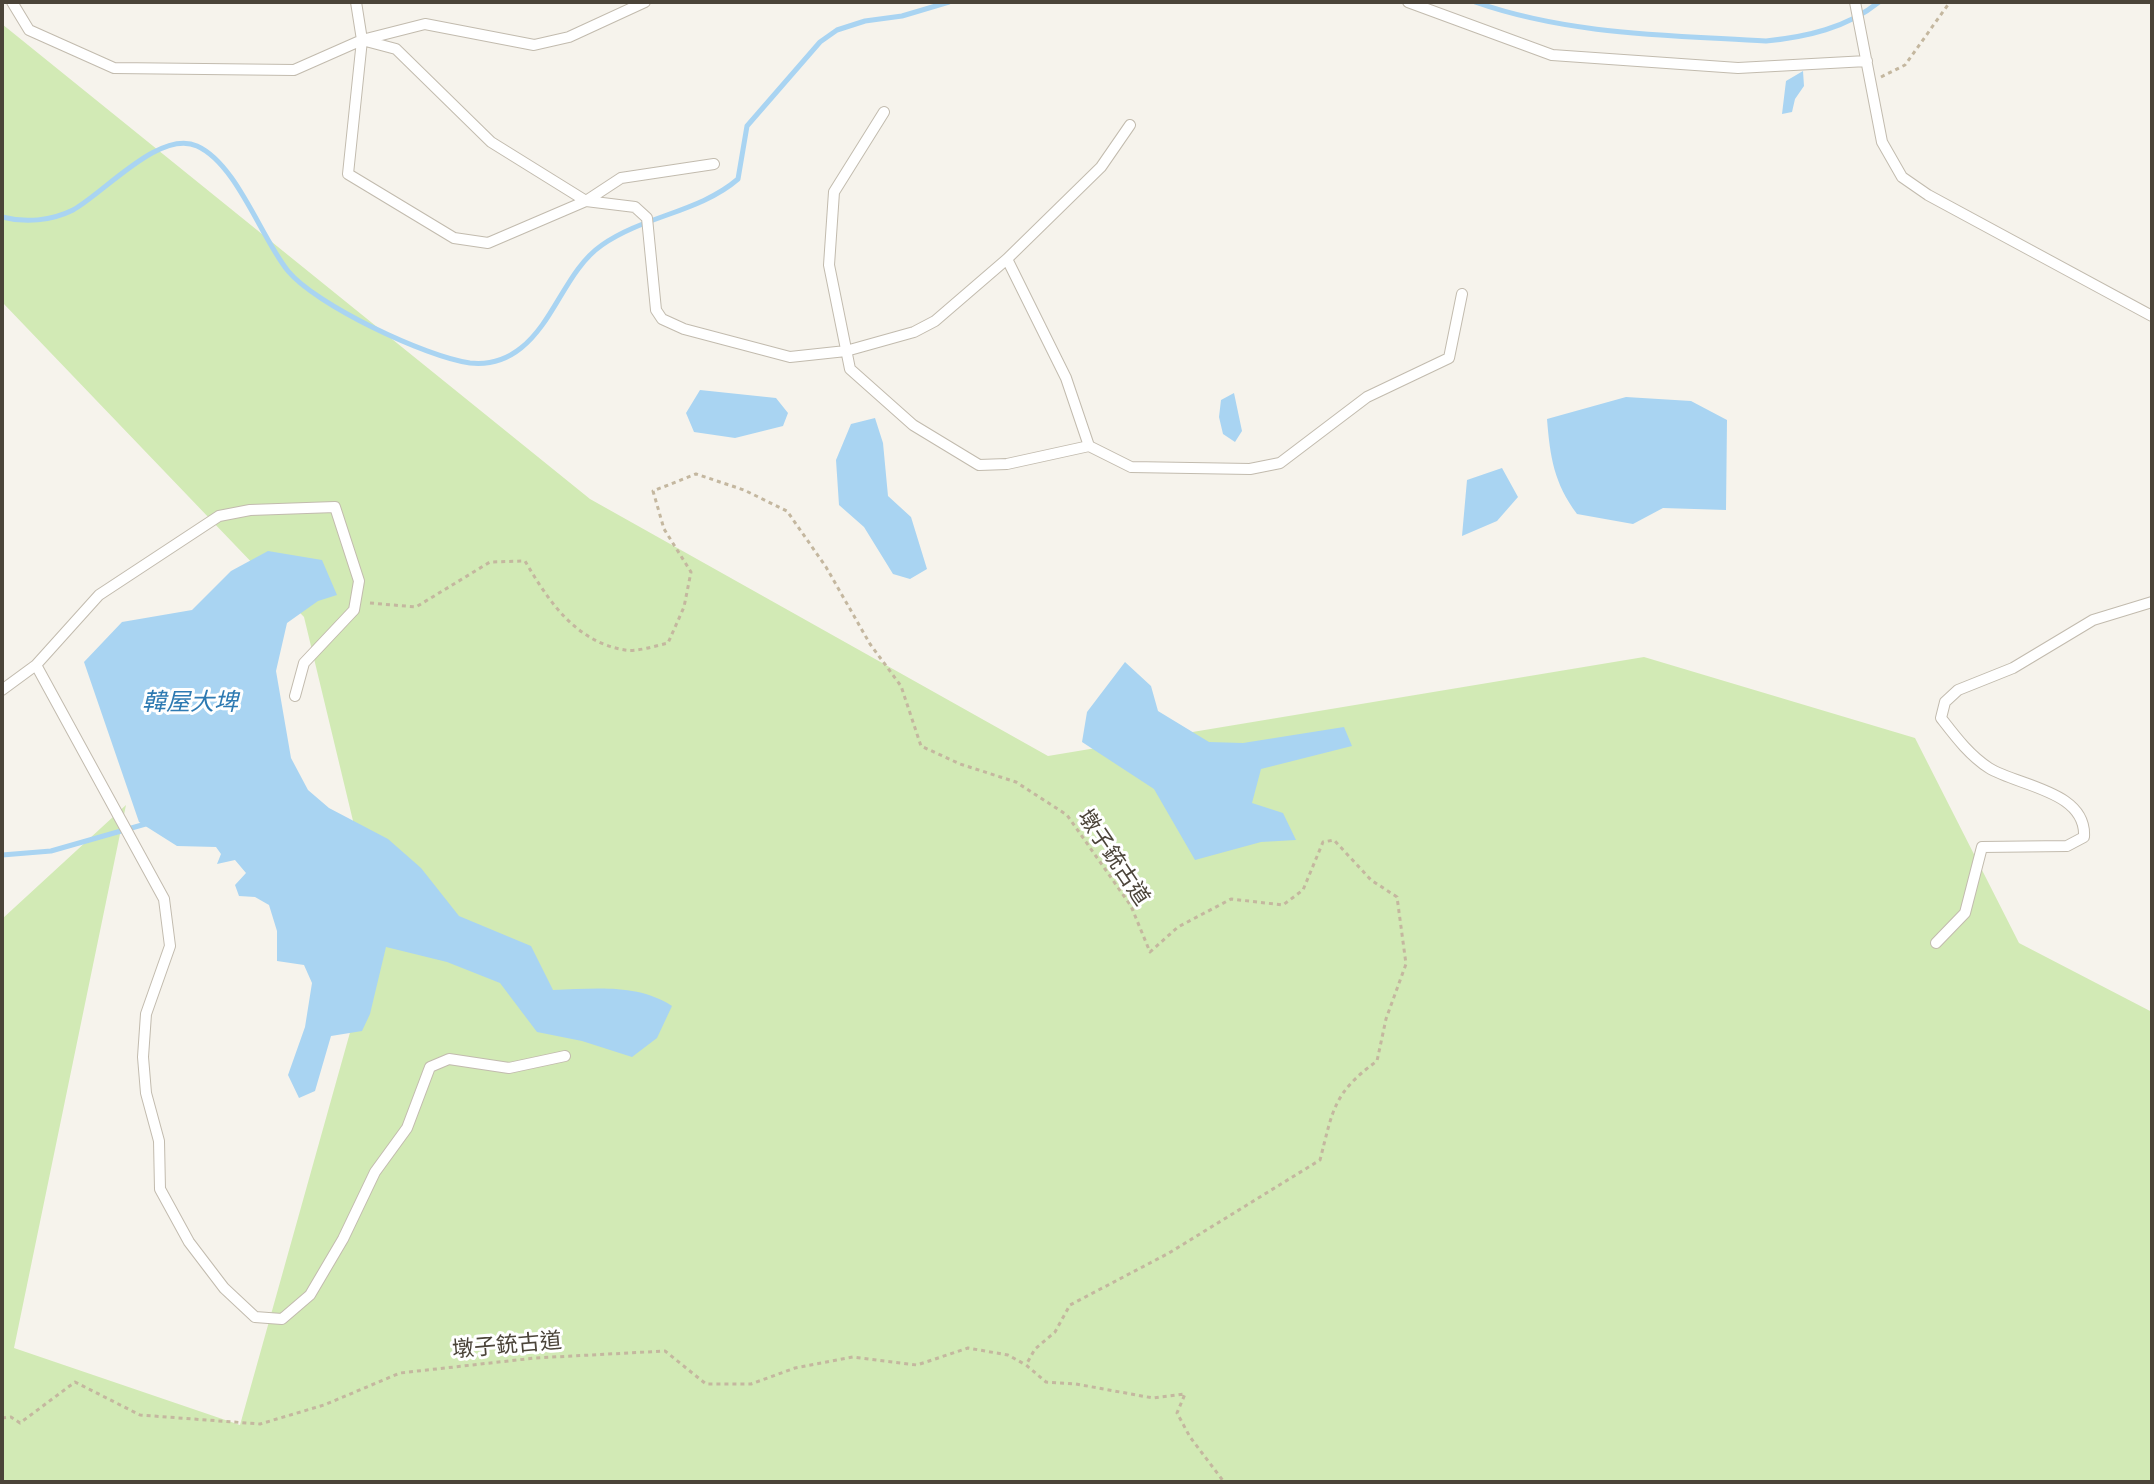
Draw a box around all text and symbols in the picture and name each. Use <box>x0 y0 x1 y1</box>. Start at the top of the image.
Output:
water label: 韓屋大埤 <box>142 689 238 717</box>
street label: 墩子銃古道 <box>1071 805 1155 911</box>
street label: 墩子銃古道 <box>451 1328 563 1364</box>

